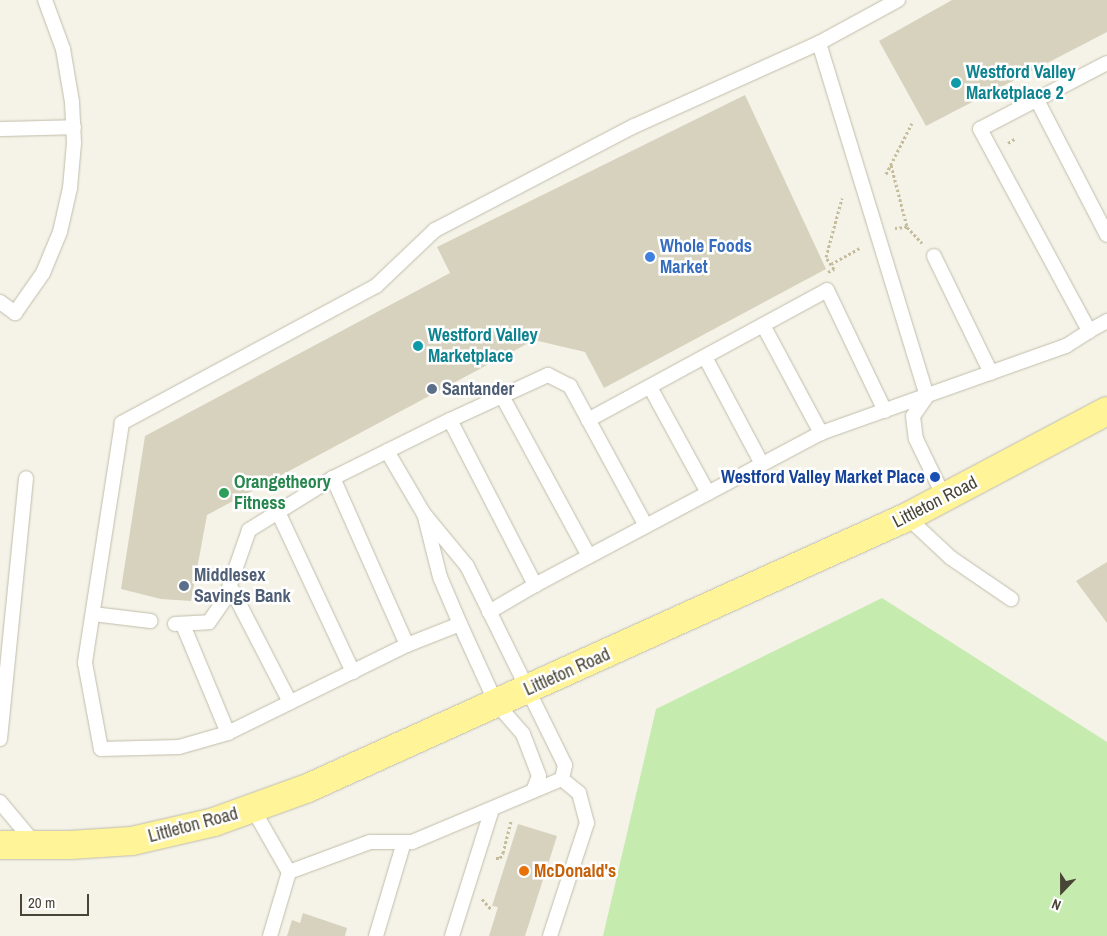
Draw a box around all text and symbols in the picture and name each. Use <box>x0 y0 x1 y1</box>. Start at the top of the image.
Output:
place label: Westford Valley Marketplace 2 <box>966 62 1076 104</box>
marker: Westford Valley Marketplace 2 <box>950 77 962 89</box>
place label: Whole Foods Market <box>660 236 752 278</box>
marker: Whole Foods Market <box>644 251 656 263</box>
place label: Westford Valley Marketplace <box>428 325 538 368</box>
marker: Westford Valley Marketplace <box>412 340 424 352</box>
place label: Santander <box>442 378 514 400</box>
marker: Santander <box>426 383 438 395</box>
place label: Westford Valley Market Place <box>721 466 925 488</box>
marker: Westford Valley Market Place <box>929 471 941 483</box>
place label: Orangetheory Fitness <box>234 472 331 514</box>
street label: Littleton Road <box>889 472 981 532</box>
marker: Orangetheory Fitness <box>218 487 230 499</box>
place label: Middlesex Savings Bank <box>194 565 291 608</box>
marker: Middlesex Savings Bank <box>178 580 190 592</box>
street label: Littleton Road <box>521 643 613 701</box>
street label: Littleton Road <box>146 803 240 847</box>
place label: McDonald's <box>534 860 616 882</box>
marker: McDonald's <box>518 865 530 877</box>
north arrow <box>1037 866 1087 916</box>
scale bar <box>22 884 91 916</box>
text: 20 m <box>28 892 55 913</box>
text: N <box>1049 895 1064 915</box>

